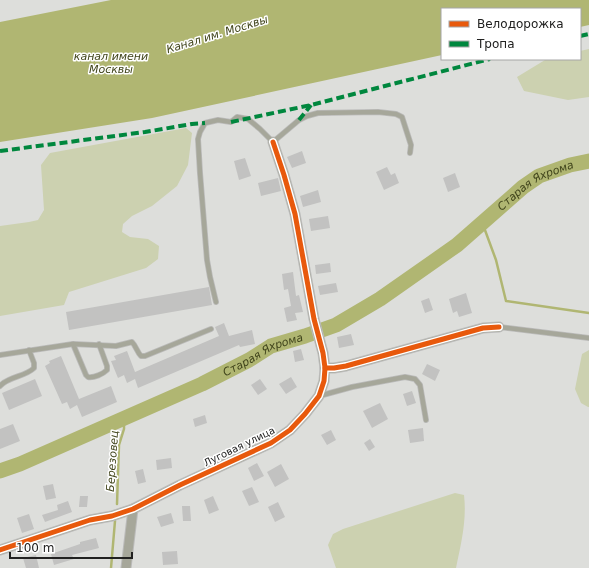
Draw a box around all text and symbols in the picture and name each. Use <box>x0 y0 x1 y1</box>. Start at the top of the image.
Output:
legend <box>441 8 581 60</box>
water label: Канал им. Москвы <box>165 13 270 56</box>
text: Велодорожка <box>477 17 564 31</box>
text: Тропа <box>476 37 515 51</box>
water label: канал имени Москвы <box>74 50 148 76</box>
water label: Старая Яхрома <box>495 158 576 213</box>
water label: Старая Яхрома <box>221 331 305 379</box>
street label: Луговая улица <box>202 424 277 468</box>
water label: Березовец <box>104 430 121 492</box>
scale bar <box>10 534 132 560</box>
text: 100 m <box>16 541 54 555</box>

